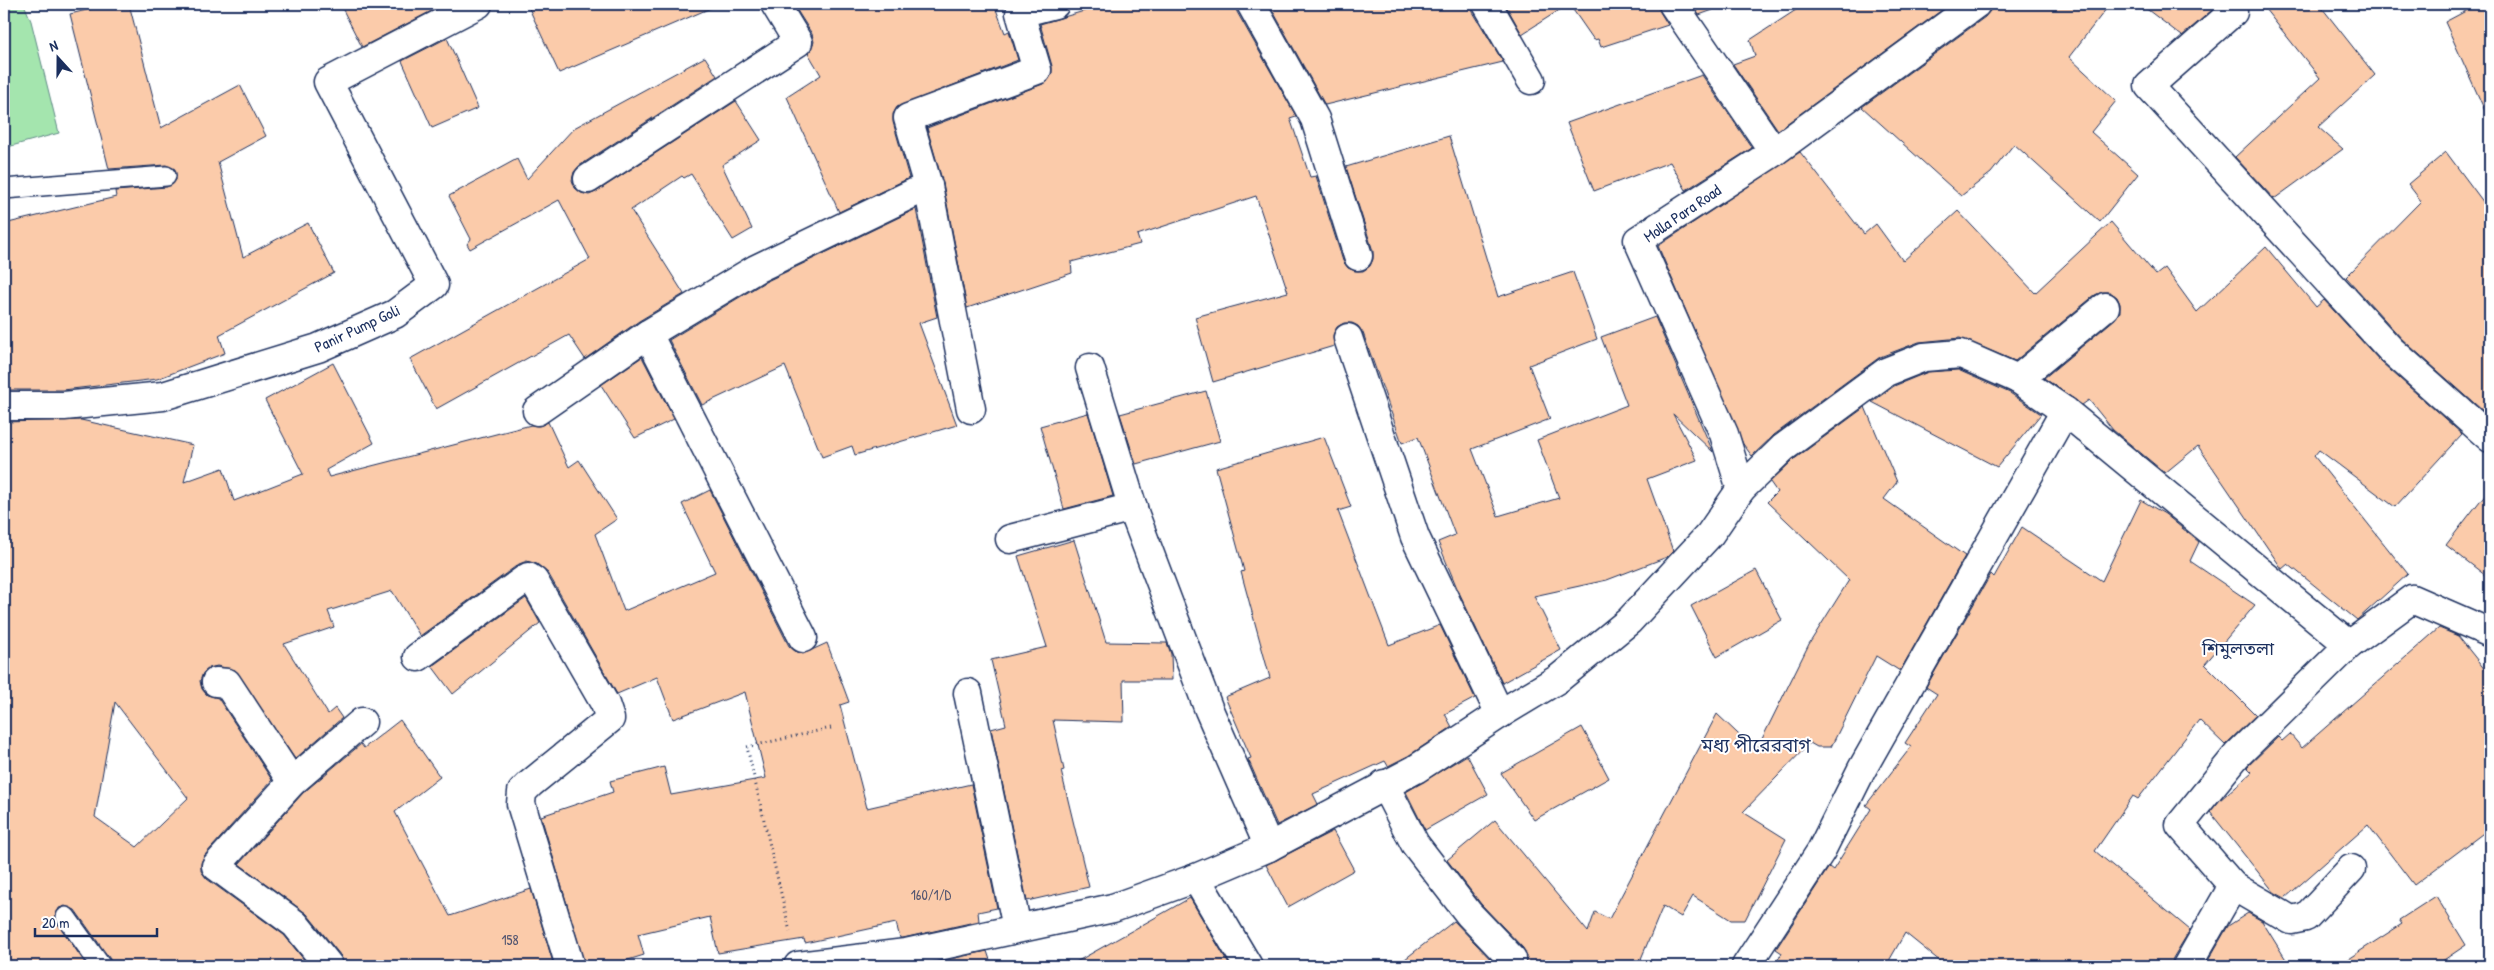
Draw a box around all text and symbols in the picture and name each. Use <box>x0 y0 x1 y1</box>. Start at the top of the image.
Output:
north arrow <box>32 32 82 82</box>
text: N <box>46 35 61 56</box>
street label: Molla Para Road <box>1639 179 1725 247</box>
street label: Panir Pump Goli <box>311 299 403 357</box>
district label: শিমুলতলা <box>2201 636 2274 661</box>
district label: মধ্য পীরেরবাগ <box>1700 732 1811 758</box>
house number: 160/1/D <box>911 885 952 904</box>
scale bar <box>35 905 158 937</box>
text: 20 m <box>42 912 69 933</box>
house number: 158 <box>501 930 519 949</box>

